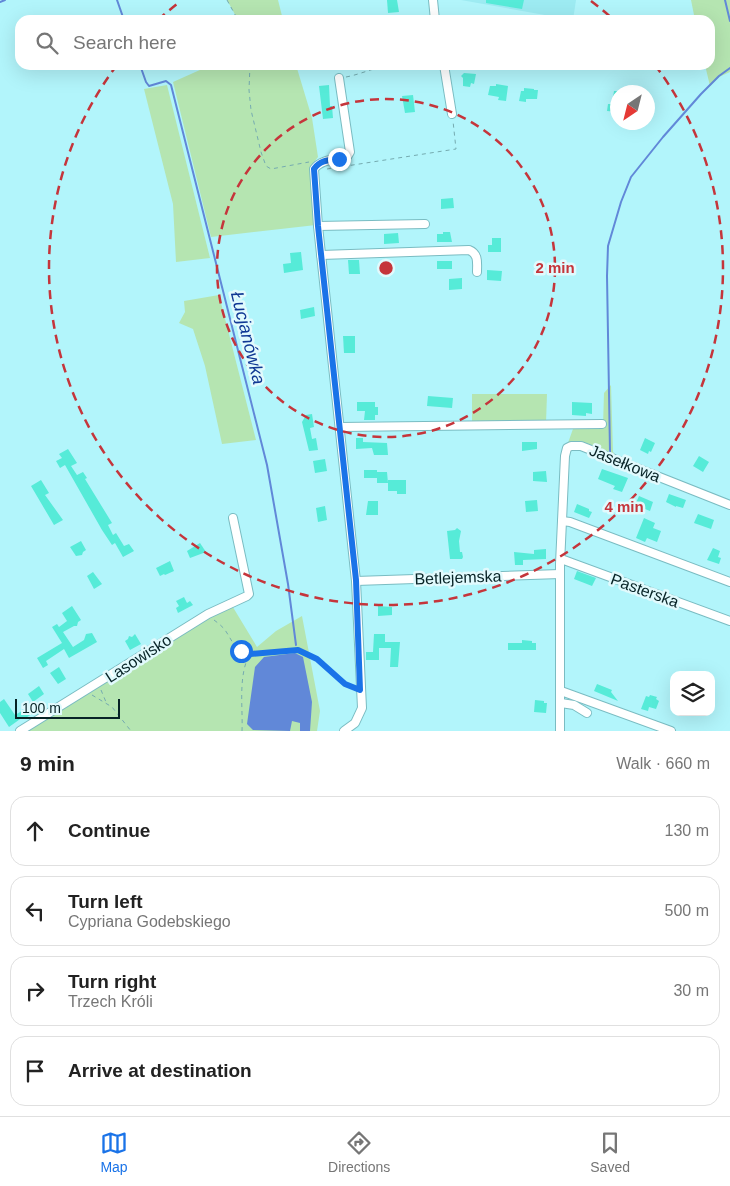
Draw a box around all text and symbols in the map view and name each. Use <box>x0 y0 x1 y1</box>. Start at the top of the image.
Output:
search box <box>15 15 715 70</box>
icon: search <box>33 29 61 57</box>
text: Search here <box>73 32 177 53</box>
north arrow <box>610 85 655 130</box>
route end <box>328 148 351 171</box>
centre of rings <box>377 259 395 277</box>
text: 2 min <box>535 259 575 276</box>
water label: Łucjanówka <box>227 289 269 387</box>
street label: Jasełkowa <box>587 442 663 485</box>
text: 4 min <box>604 498 644 515</box>
street label: Betlejemska <box>414 567 502 588</box>
street label: Pasterska <box>608 570 681 611</box>
street label: Lasowisko <box>102 631 174 686</box>
route start <box>230 640 253 663</box>
map controls <box>670 671 715 716</box>
button: layers <box>670 671 715 716</box>
scale bar <box>15 696 120 719</box>
text: 100 m <box>22 700 61 716</box>
text: 9 min <box>20 752 75 775</box>
text: Walk · 660 m <box>616 755 710 772</box>
icon: ahead <box>21 817 49 845</box>
text: Continue <box>68 820 150 841</box>
text: 130 m <box>665 822 709 839</box>
text: Turn left <box>68 891 143 912</box>
icon: left <box>21 897 49 925</box>
text: 500 m <box>665 902 709 919</box>
text: Cypriana Godebskiego <box>68 913 231 930</box>
text: Turn right <box>68 971 156 992</box>
icon: right <box>21 977 49 1005</box>
text: 30 m <box>673 982 709 999</box>
text: Trzech Króli <box>68 993 153 1010</box>
icon: arrive <box>21 1057 49 1085</box>
text: Arrive at destination <box>68 1060 252 1081</box>
tab: Map <box>100 1129 128 1175</box>
tab: Directions <box>328 1129 390 1175</box>
tab: Saved <box>590 1129 630 1175</box>

